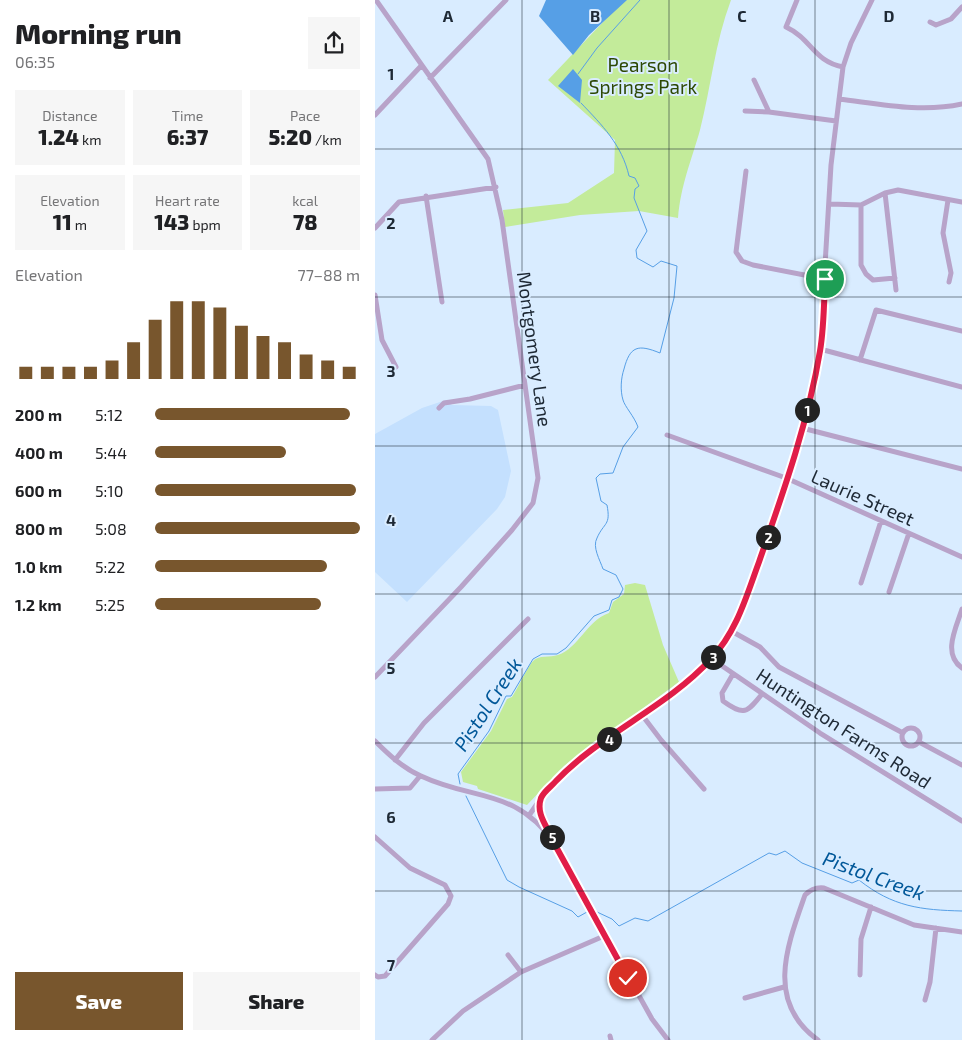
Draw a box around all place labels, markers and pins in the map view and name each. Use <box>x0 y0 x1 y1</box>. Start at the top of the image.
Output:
pin <box>804 258 846 300</box>
pin: 1 <box>795 398 819 422</box>
pin: 2 <box>755 524 781 550</box>
pin: 3 <box>701 644 725 670</box>
pin: 4 <box>597 726 621 752</box>
pin: 5 <box>539 824 565 850</box>
pin <box>607 957 649 999</box>

